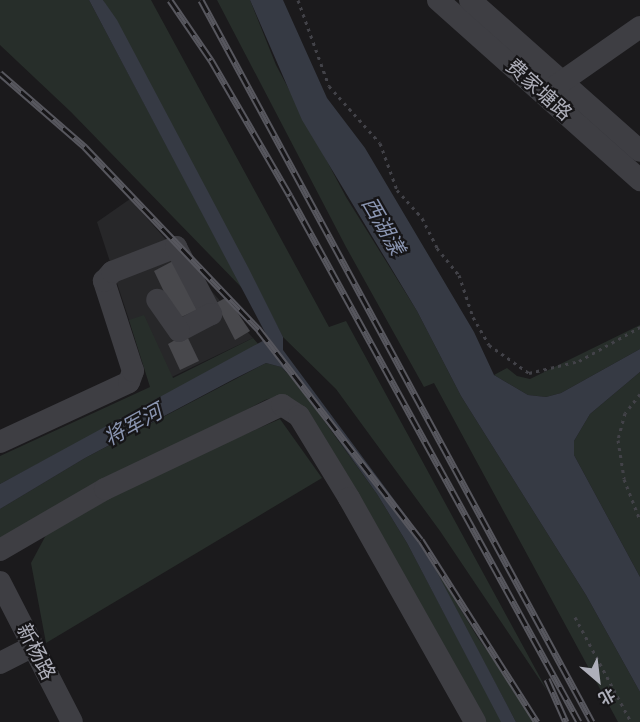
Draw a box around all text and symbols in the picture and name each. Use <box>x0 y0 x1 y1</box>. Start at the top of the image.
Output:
street label: 费家塘路 <box>501 54 577 126</box>
water label: 西湖漾 <box>356 192 410 260</box>
water label: 将军河 <box>99 399 167 451</box>
street label: 新杨路 <box>12 620 60 684</box>
north arrow <box>568 650 628 710</box>
text: 北 <box>596 685 618 708</box>

